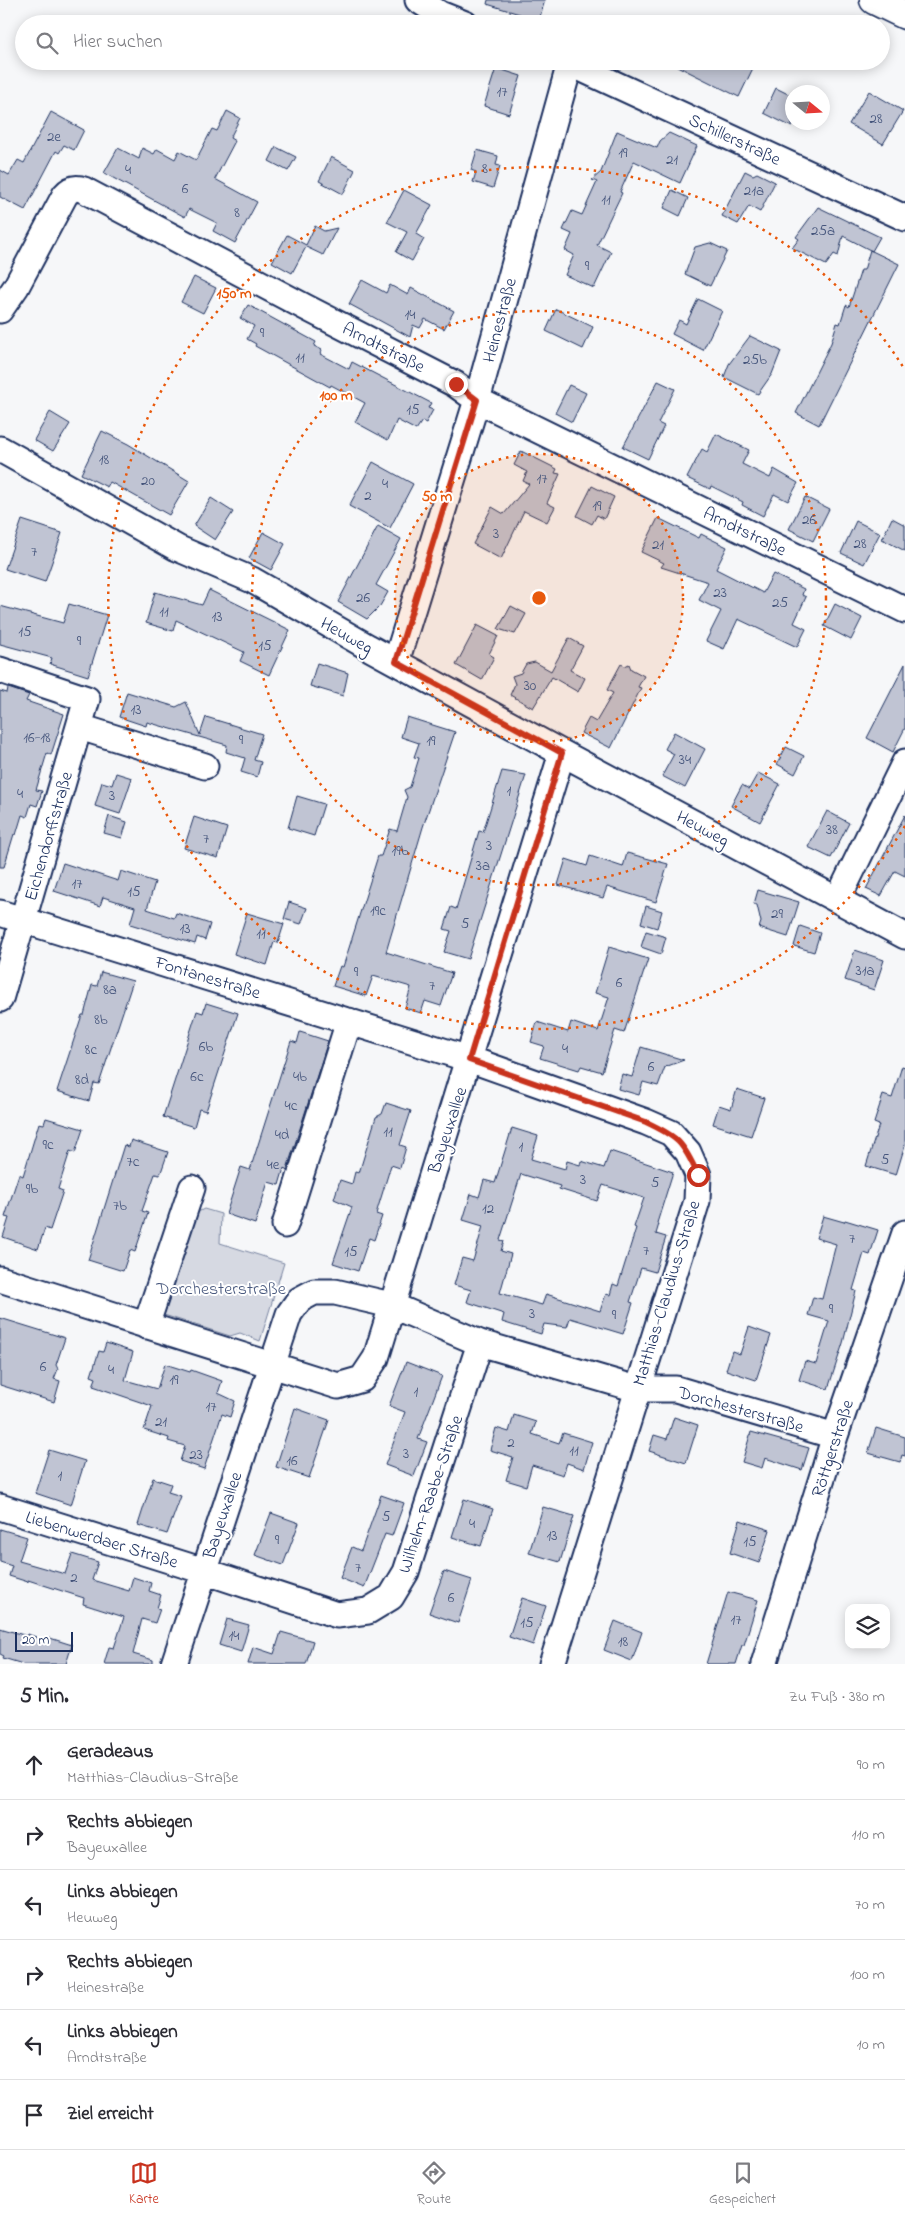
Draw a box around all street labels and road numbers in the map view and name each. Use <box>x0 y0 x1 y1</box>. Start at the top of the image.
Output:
street label: Schillerstraße <box>684 108 785 174</box>
street label: Heinestraße <box>477 274 525 366</box>
street label: Arndtstraße <box>337 317 430 381</box>
street label: Arndtstraße <box>698 501 791 565</box>
street label: Heuweg <box>314 612 377 663</box>
street label: Eichendorffstraße <box>19 768 81 904</box>
street label: Heuweg <box>670 805 733 855</box>
street label: Fontanestraße <box>151 950 264 1008</box>
street label: Bayeuxallee <box>422 1083 475 1178</box>
street label: Matthias-Claudius-Straße <box>627 1197 709 1390</box>
street label: Dorchesterstraße <box>674 1380 807 1442</box>
street label: Röttgerstraße <box>806 1396 863 1501</box>
street label: Wilhelm-Raabe-Straße <box>393 1411 471 1577</box>
street label: Bayeuxallee <box>197 1468 250 1563</box>
street label: Liebenwerdaer Straße <box>22 1505 182 1577</box>

